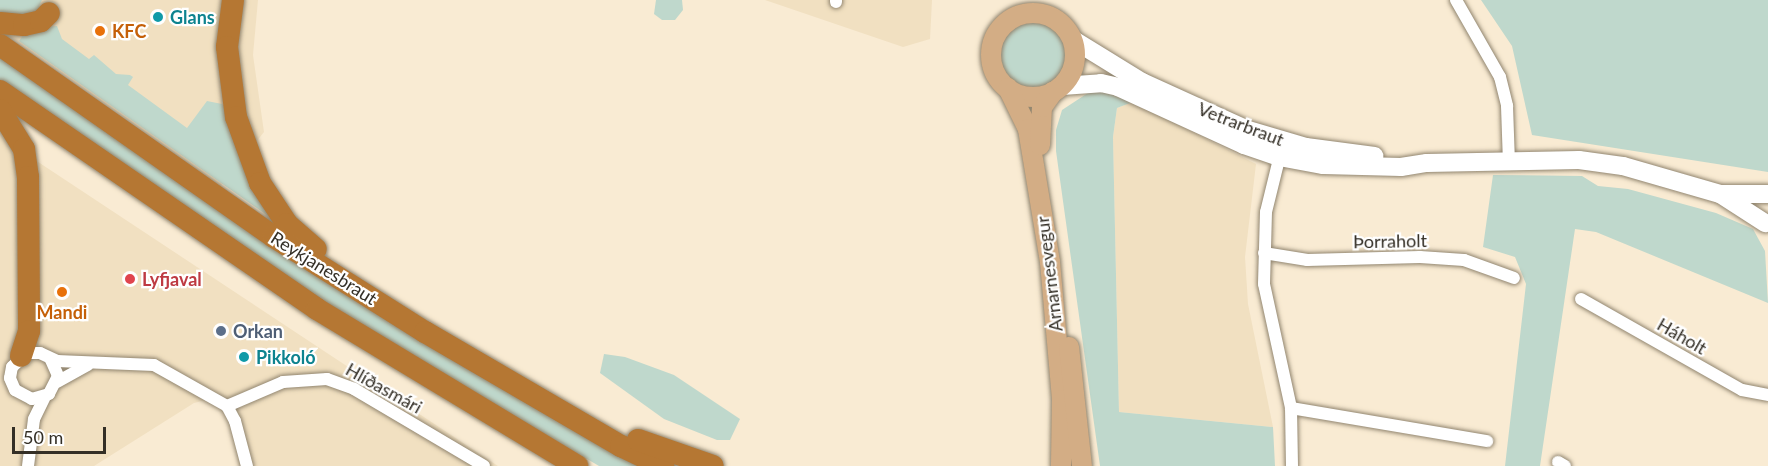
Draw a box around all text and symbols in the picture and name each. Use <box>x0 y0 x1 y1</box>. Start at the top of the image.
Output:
place label: Glans <box>170 6 215 28</box>
marker: Glans <box>151 10 165 24</box>
place label: KFC <box>112 20 146 42</box>
marker: KFC <box>93 24 107 38</box>
street label: Vetrarbraut <box>1195 98 1287 150</box>
street label: Arnarnesvegur <box>1031 215 1067 333</box>
street label: Reykjanesbraut <box>267 227 381 309</box>
street label: Þorraholt <box>1353 230 1427 252</box>
place label: Lyfjaval <box>142 268 202 290</box>
marker: Lyfjaval <box>123 272 137 286</box>
marker: Mandi <box>55 285 69 299</box>
place label: Mandi <box>37 301 87 323</box>
street label: Háholt <box>1653 313 1711 359</box>
place label: Orkan <box>233 320 283 342</box>
marker: Orkan <box>214 324 228 338</box>
place label: Pikkoló <box>256 346 316 368</box>
marker: Pikkoló <box>237 350 251 364</box>
street label: Hlíðasmári <box>342 358 426 418</box>
scale bar <box>15 415 110 453</box>
text: 50 m <box>23 426 63 448</box>

